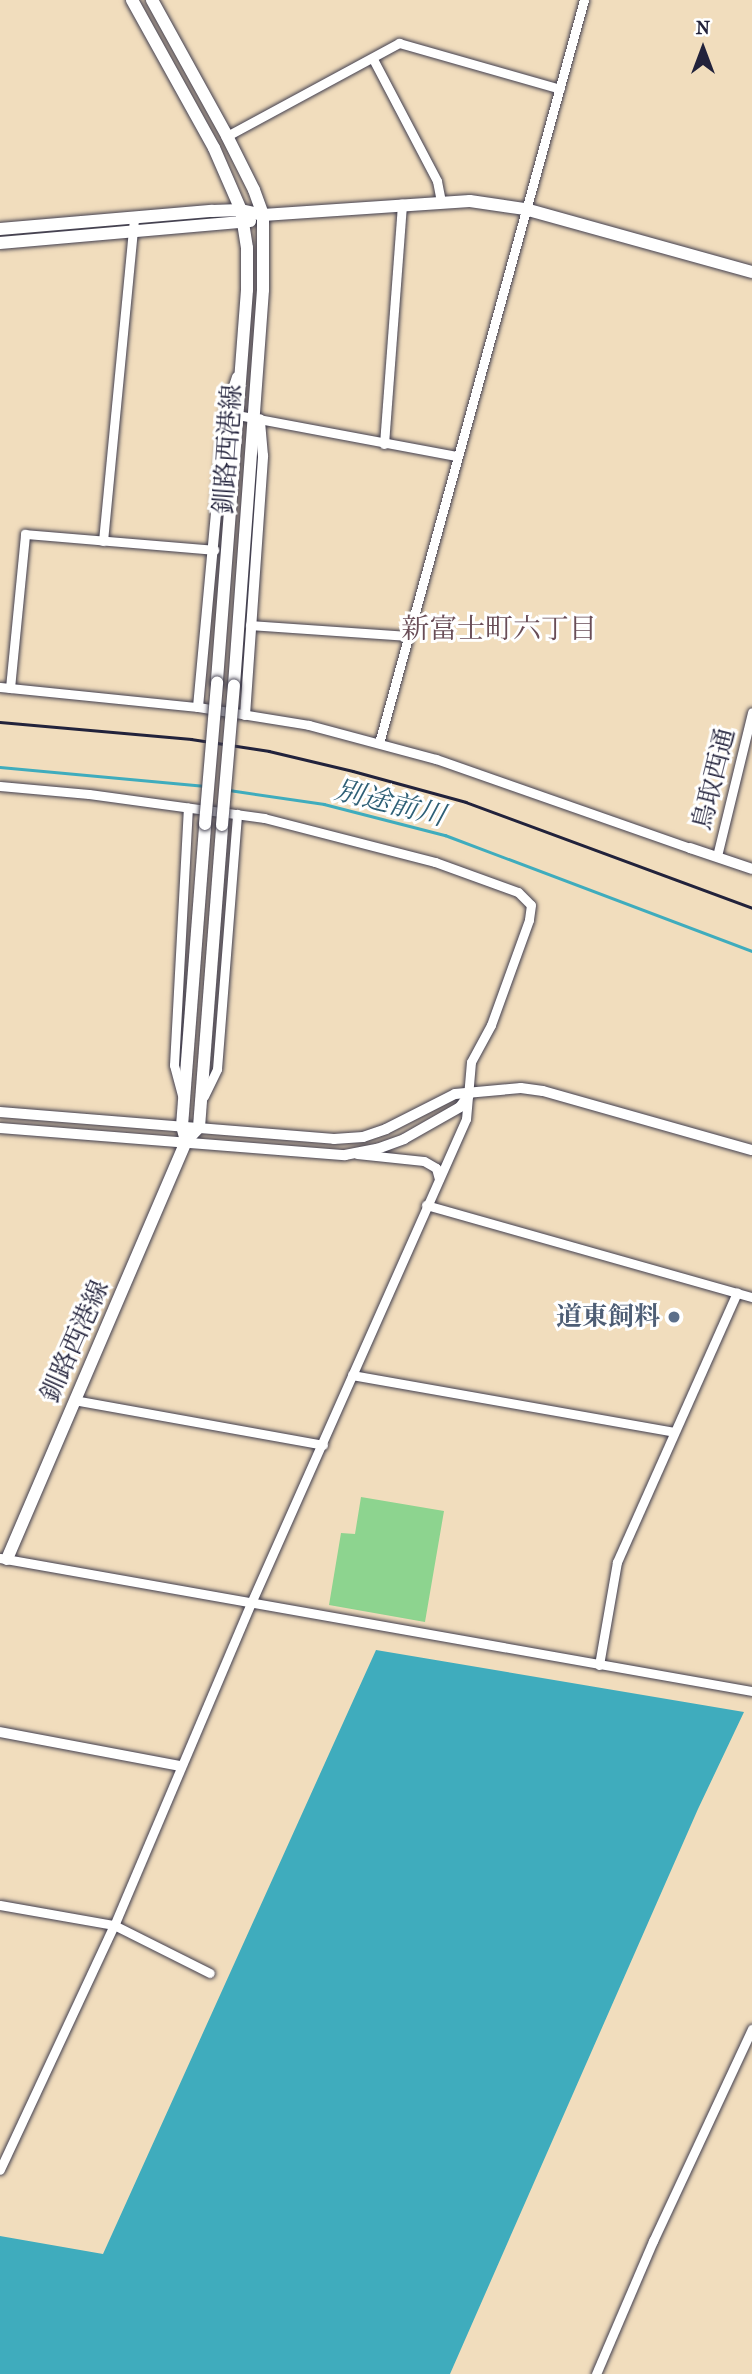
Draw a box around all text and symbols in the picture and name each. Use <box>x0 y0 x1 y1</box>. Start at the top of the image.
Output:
north arrow <box>668 14 738 84</box>
text: N <box>696 17 710 39</box>
street label: 釧路西港線 <box>208 383 248 515</box>
district label: 新富士町六丁目 <box>401 612 597 646</box>
street label: 鳥取西通 <box>686 725 742 833</box>
water label: 別途前川 <box>332 773 448 833</box>
street label: 釧路西港線 <box>34 1275 116 1407</box>
place label: 道東飼料 <box>556 1301 660 1333</box>
marker: 道東飼料 <box>666 1309 682 1325</box>

